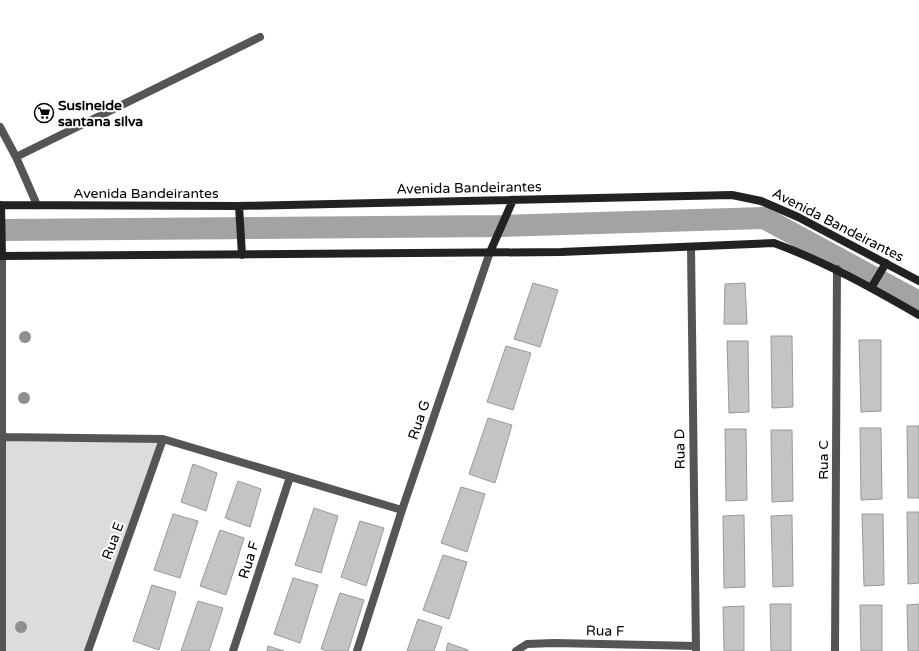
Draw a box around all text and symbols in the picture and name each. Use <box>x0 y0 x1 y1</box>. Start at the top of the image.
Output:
place label: Susineide santana silva <box>58 97 143 130</box>
supermarket icon: Susineide santana silva <box>33 102 55 124</box>
street label: Avenida Bandeirantes <box>396 178 542 198</box>
street label: Avenida Bandeirantes <box>769 184 907 266</box>
street label: Avenida Bandeirantes <box>73 185 219 202</box>
street label: Rua G <box>404 398 434 442</box>
street label: Rua D <box>671 429 689 469</box>
street label: Rua C <box>815 440 832 480</box>
street label: Rua E <box>98 520 128 562</box>
street label: Rua F <box>235 539 263 581</box>
street label: Rua F <box>586 622 625 640</box>

